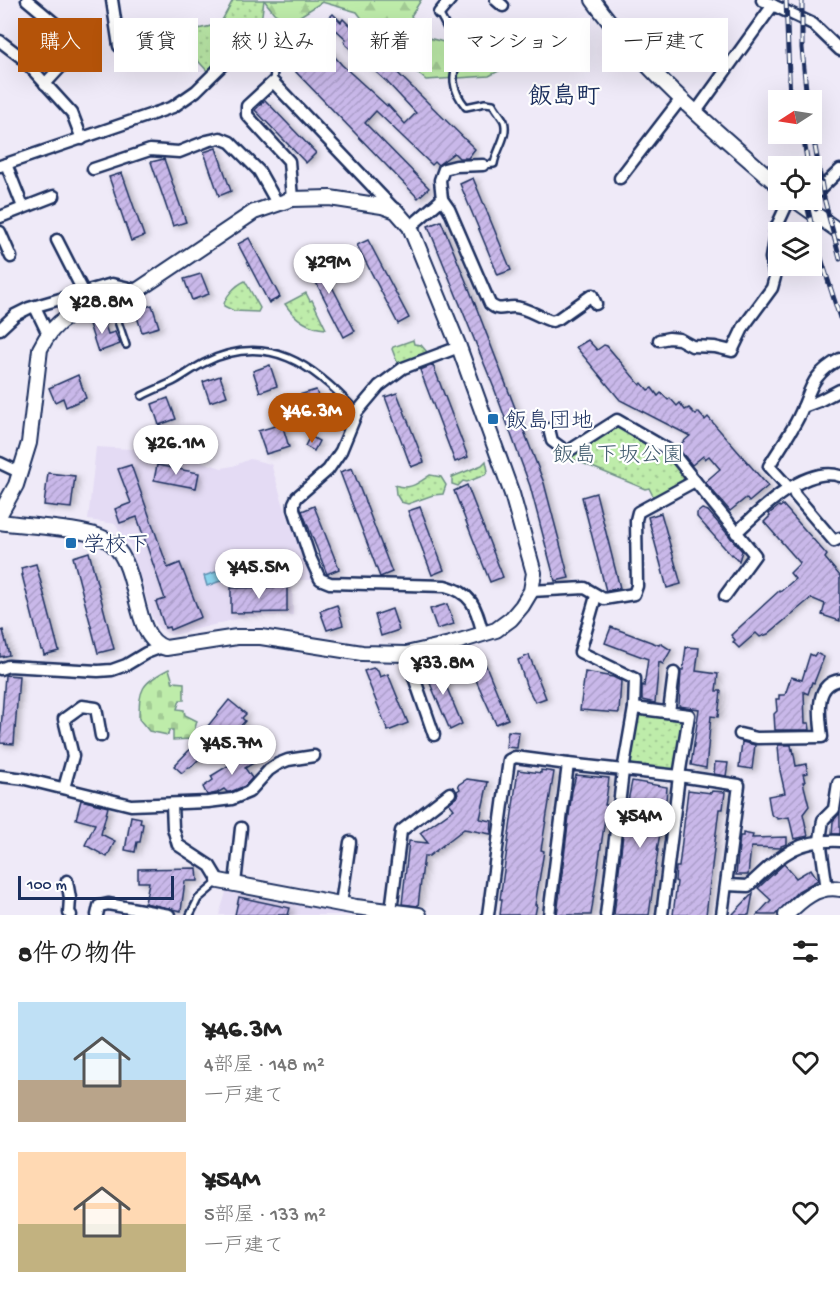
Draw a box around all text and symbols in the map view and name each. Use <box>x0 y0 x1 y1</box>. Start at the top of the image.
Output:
chip: 購入 <box>18 18 102 72</box>
chip: 賃貸 <box>114 18 198 72</box>
chip: 絞り込み <box>210 18 336 72</box>
chip: 新着 <box>348 18 432 72</box>
chip: マンション <box>444 18 590 72</box>
chip: 一戸建て <box>602 18 728 72</box>
district label: 飯島町 <box>528 83 600 113</box>
north arrow <box>768 90 822 144</box>
map controls <box>768 90 822 276</box>
button: locate <box>768 156 822 210</box>
button: layers <box>768 222 822 276</box>
pin: ¥29M <box>293 244 365 295</box>
text: ¥29M <box>308 252 350 275</box>
pin: ¥28.8M <box>53 284 151 335</box>
text: ¥28.8M <box>71 292 133 315</box>
pin: ¥46.3M <box>263 393 361 444</box>
text: ¥46.3M <box>282 401 342 424</box>
place label: 飯島団地 <box>505 409 593 436</box>
marker: 飯島団地 <box>486 412 500 426</box>
pin: ¥26.1M <box>127 425 225 476</box>
text: ¥26.1M <box>147 433 205 456</box>
park label: 飯島下坂公園 <box>552 443 684 470</box>
place label: 学校下 <box>83 533 149 560</box>
marker: 学校下 <box>64 536 78 550</box>
pin: ¥45.5M <box>210 549 308 600</box>
text: ¥45.5M <box>229 557 289 580</box>
pin: ¥33.8M <box>394 645 492 696</box>
text: ¥33.8M <box>412 653 474 676</box>
pin: ¥45.7M <box>183 725 281 776</box>
text: ¥45.7M <box>202 733 262 756</box>
pin: ¥54M <box>604 798 676 849</box>
text: ¥54M <box>618 806 662 829</box>
scale bar <box>18 873 174 900</box>
text: 100 m <box>27 877 67 896</box>
icon: filters <box>789 935 822 968</box>
text: 8件の物件 <box>18 941 136 972</box>
text: ¥46.3M <box>204 1016 281 1047</box>
icon: home <box>66 1026 138 1098</box>
icon: heart <box>789 1046 822 1079</box>
text: 4部屋 · 148 m² <box>204 1055 325 1078</box>
text: 一戸建て <box>204 1086 284 1109</box>
text: ¥54M <box>204 1166 260 1197</box>
icon: home <box>66 1176 138 1248</box>
icon: heart <box>789 1196 822 1229</box>
text: 5部屋 · 133 m² <box>204 1205 326 1228</box>
text: 一戸建て <box>204 1236 284 1259</box>

